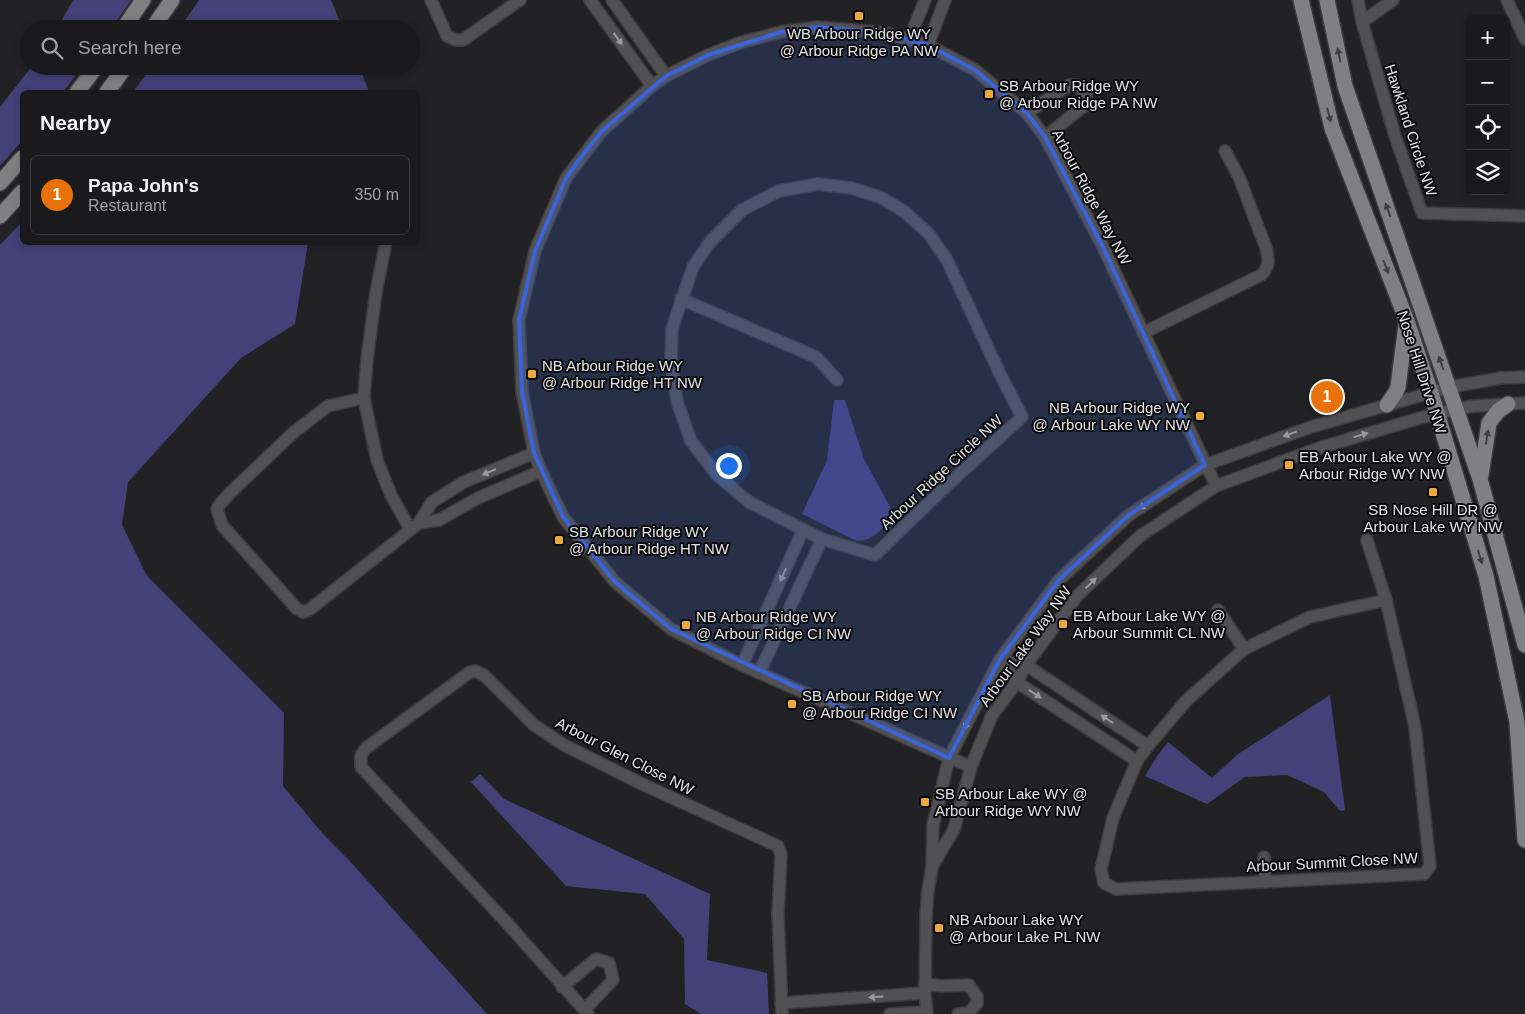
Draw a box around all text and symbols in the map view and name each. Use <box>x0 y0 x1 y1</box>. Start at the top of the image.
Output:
marker: WB Arbour Ridge WY @ Arbour Ridge PA NW <box>853 10 865 22</box>
map controls <box>1465 15 1510 195</box>
button: + <box>1465 15 1510 60</box>
search box <box>20 20 420 75</box>
place label: WB Arbour Ridge WY @ Arbour Ridge PA NW <box>780 25 939 59</box>
one-way arrow <box>613 33 623 46</box>
icon: search <box>38 34 66 62</box>
text: Search here <box>78 37 182 58</box>
one-way arrow <box>1334 47 1342 63</box>
button: − <box>1465 60 1510 105</box>
street label: Hawkland Circle NW <box>1382 62 1441 199</box>
place label: SB Arbour Ridge WY @ Arbour Ridge PA NW <box>999 77 1158 111</box>
marker: SB Arbour Ridge WY @ Arbour Ridge PA NW <box>983 88 995 100</box>
button: locate <box>1465 105 1510 150</box>
one-way arrow <box>1325 108 1333 123</box>
text: Nearby <box>40 111 111 134</box>
street label: Arbour Ridge Way NW <box>1049 126 1135 268</box>
button: layers <box>1465 150 1510 195</box>
text: Papa John's <box>88 175 199 196</box>
text: 1 <box>53 186 61 203</box>
text: 350 m <box>355 186 399 203</box>
text: Restaurant <box>88 197 166 214</box>
one-way arrow <box>1384 202 1392 217</box>
one-way arrow <box>1383 260 1390 275</box>
street label: Nose Hill Drive NW <box>1394 308 1450 436</box>
one-way arrow <box>1437 356 1444 371</box>
place label: NB Arbour Ridge WY @ Arbour Ridge HT NW <box>542 357 703 391</box>
marker: NB Arbour Ridge WY @ Arbour Ridge HT NW <box>526 368 538 380</box>
pin: 1 <box>1311 378 1343 416</box>
place label: NB Arbour Ridge WY @ Arbour Lake WY NW <box>1033 399 1191 433</box>
marker: NB Arbour Ridge WY @ Arbour Lake WY NW <box>1194 410 1206 422</box>
street label: Arbour Ridge Circle NW <box>877 411 1006 533</box>
one-way arrow <box>1483 429 1491 445</box>
one-way arrow <box>1282 430 1297 438</box>
one-way arrow <box>1354 431 1369 439</box>
place label: EB Arbour Lake WY @ Arbour Ridge WY NW <box>1299 448 1452 482</box>
your location <box>716 453 742 479</box>
marker: EB Arbour Lake WY @ Arbour Ridge WY NW <box>1283 459 1295 471</box>
one-way arrow <box>482 468 496 476</box>
marker: SB Nose Hill DR @ Arbour Lake WY NW <box>1427 486 1439 498</box>
one-way arrow <box>1138 500 1151 510</box>
place label: SB Nose Hill DR @ Arbour Lake WY NW <box>1364 501 1503 535</box>
place label: SB Arbour Ridge WY @ Arbour Ridge HT NW <box>569 523 730 557</box>
marker: SB Arbour Ridge WY @ Arbour Ridge HT NW <box>553 534 565 546</box>
one-way arrow <box>1476 549 1484 564</box>
one-way arrow <box>778 568 786 582</box>
one-way arrow <box>1084 577 1096 589</box>
street label: Arbour Lake Way NW <box>976 582 1075 709</box>
place label: EB Arbour Lake WY @ Arbour Summit CL NW <box>1073 607 1226 641</box>
place label: NB Arbour Ridge WY @ Arbour Ridge CI NW <box>696 608 852 642</box>
marker: EB Arbour Lake WY @ Arbour Summit CL NW <box>1057 618 1069 630</box>
marker: NB Arbour Ridge WY @ Arbour Ridge CI NW <box>680 619 692 631</box>
place label: SB Arbour Ridge WY @ Arbour Ridge CI NW <box>802 687 958 721</box>
one-way arrow <box>1028 689 1041 699</box>
marker: SB Arbour Ridge WY @ Arbour Ridge CI NW <box>786 698 798 710</box>
street label: Arbour Glen Close NW <box>553 714 698 799</box>
one-way arrow <box>1100 714 1114 724</box>
one-way arrow <box>963 716 971 731</box>
place label: SB Arbour Lake WY @ Arbour Ridge WY NW <box>935 785 1088 819</box>
marker: SB Arbour Lake WY @ Arbour Ridge WY NW <box>919 796 931 808</box>
street label: Arbour Summit Close NW <box>1246 849 1419 875</box>
place label: NB Arbour Lake WY @ Arbour Lake PL NW <box>949 911 1101 945</box>
marker: NB Arbour Lake WY @ Arbour Lake PL NW <box>933 922 945 934</box>
one-way arrow <box>868 993 884 1001</box>

